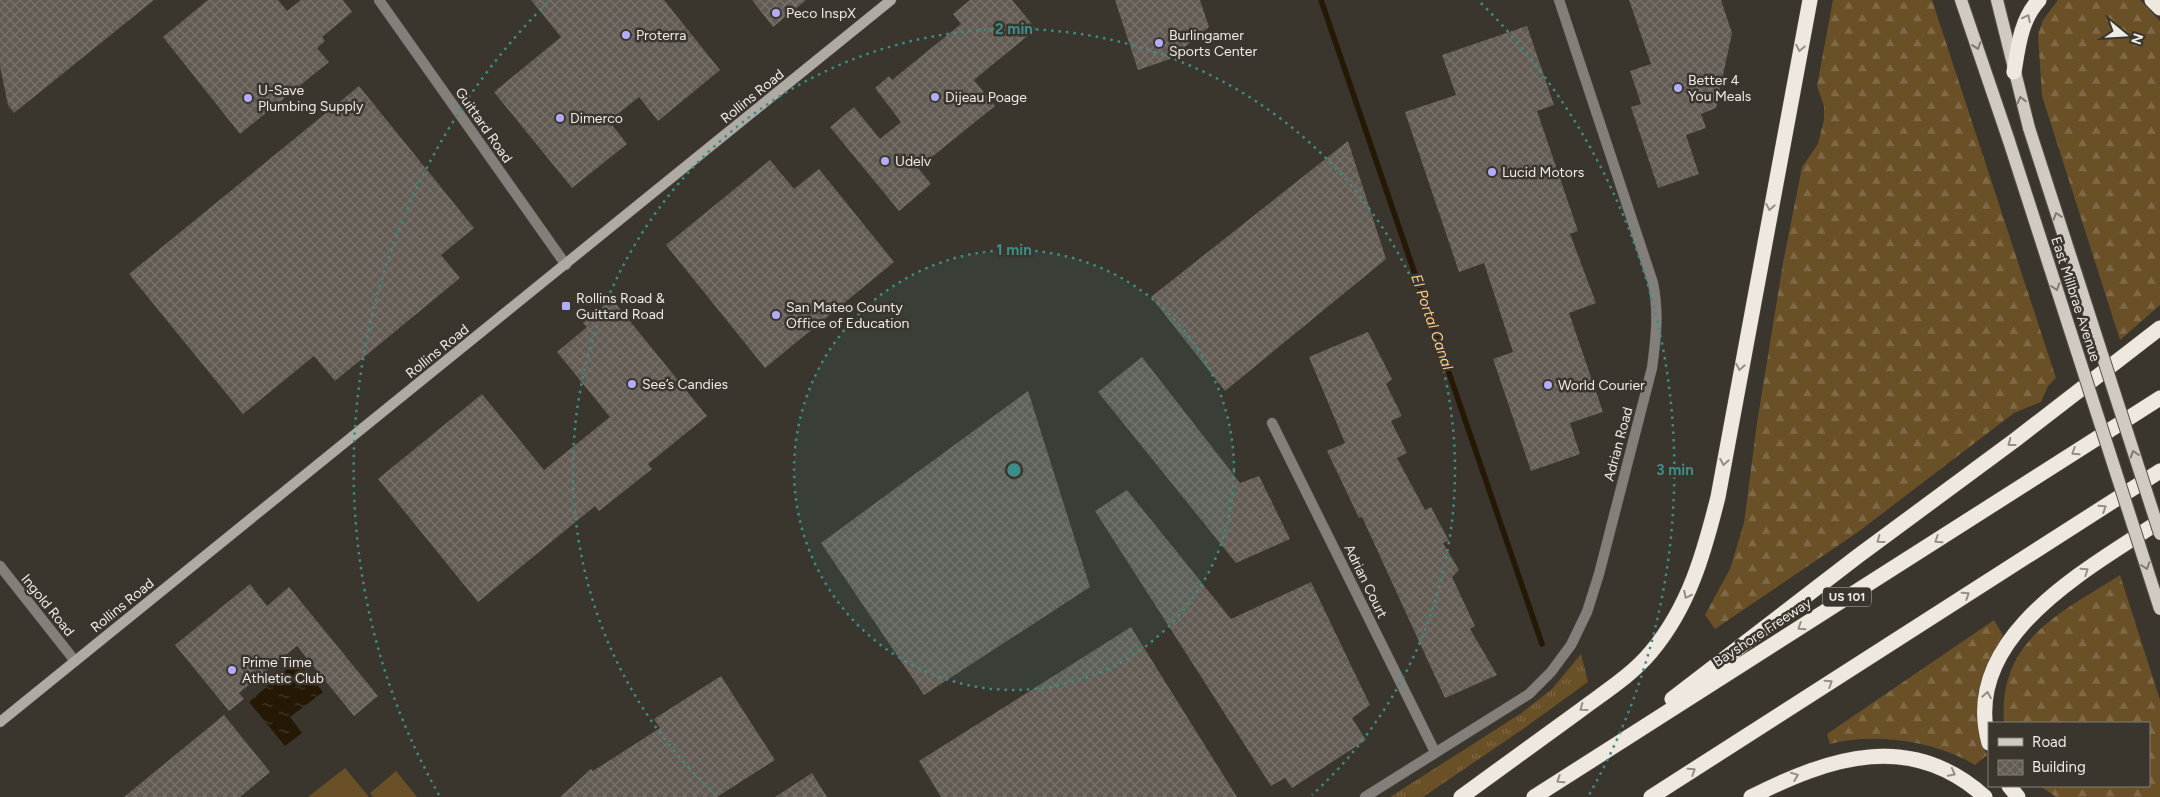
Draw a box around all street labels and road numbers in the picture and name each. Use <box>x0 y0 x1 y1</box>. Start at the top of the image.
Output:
street label: Rollins Road <box>717 66 787 127</box>
street label: Guittard Road <box>451 84 516 166</box>
street label: East Millbrae Avenue <box>2047 234 2104 364</box>
street label: Rollins Road <box>402 321 472 382</box>
street label: Adrian Road <box>1600 405 1637 483</box>
street label: Adrian Court <box>1340 542 1391 621</box>
street label: Ingold Road <box>17 571 78 640</box>
street label: Rollins Road <box>87 575 157 636</box>
road number: US 101 <box>1823 588 1871 606</box>
street label: Bayshore Freeway <box>1710 594 1815 671</box>

